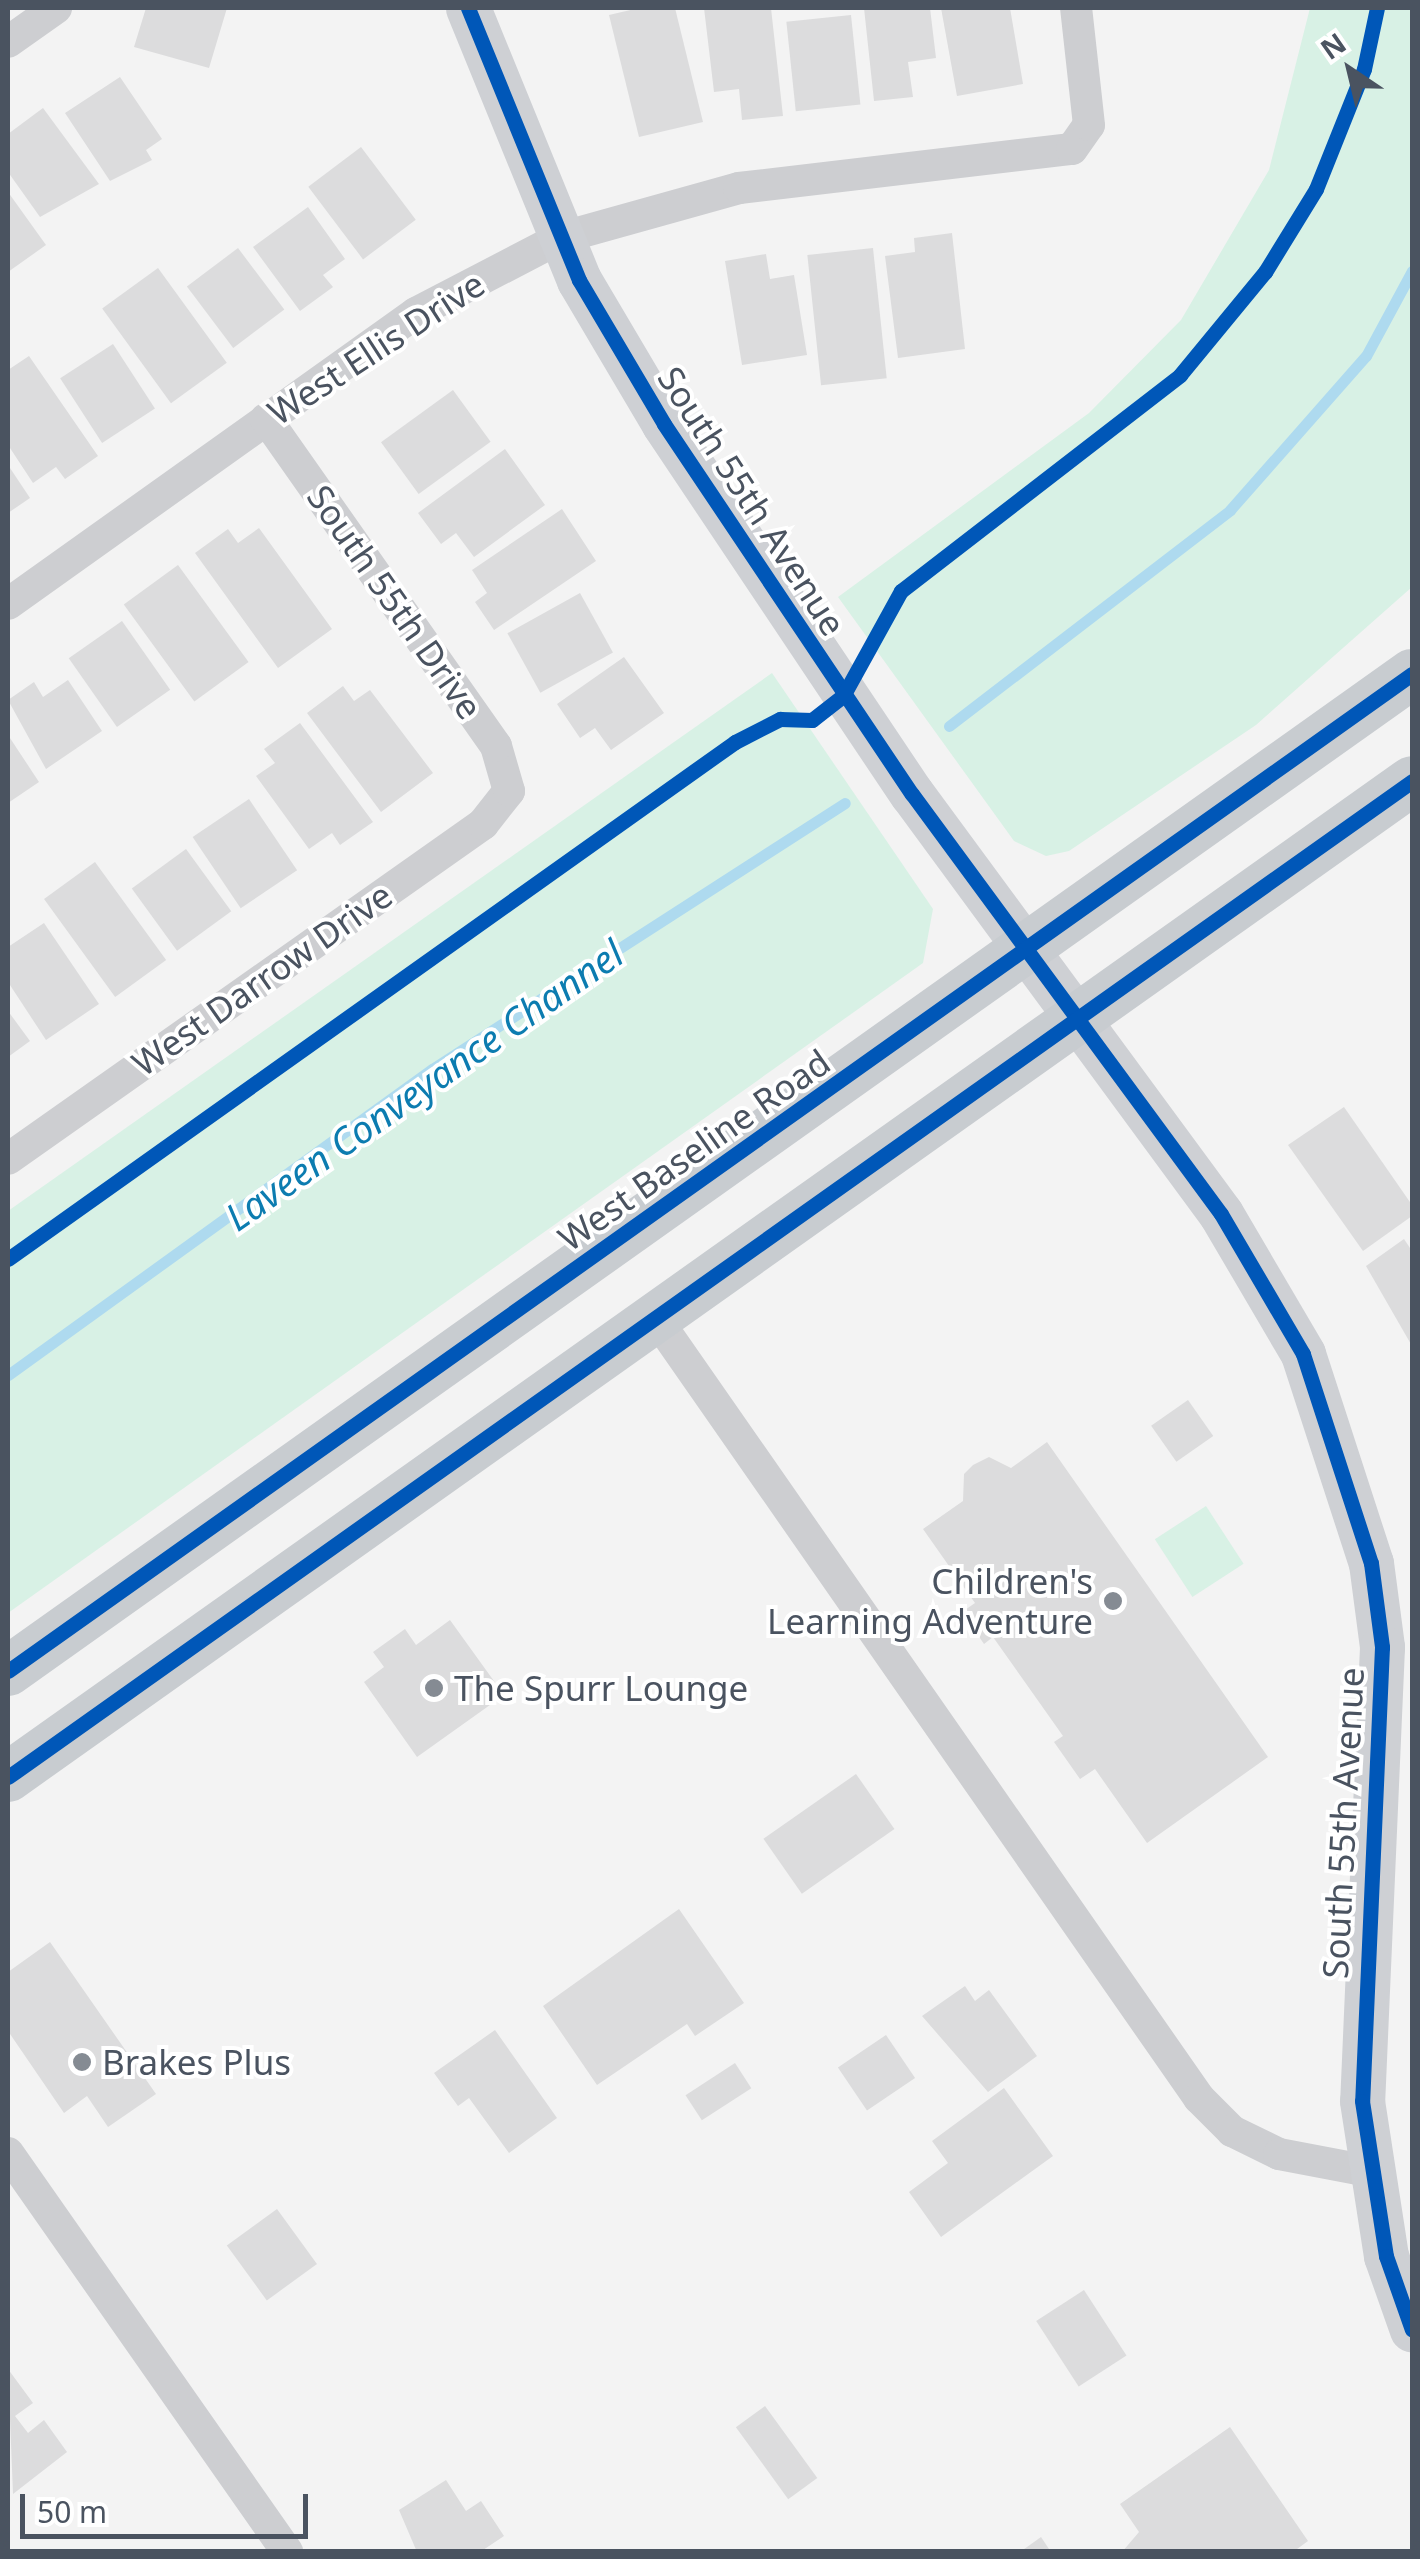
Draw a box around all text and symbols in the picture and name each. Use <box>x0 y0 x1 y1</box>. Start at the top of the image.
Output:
north arrow <box>1300 20 1400 120</box>
text: N <box>1313 23 1353 68</box>
street label: West Ellis Drive <box>260 263 492 433</box>
street label: South 55th Avenue <box>650 359 854 643</box>
street label: South 55th Drive <box>299 477 491 727</box>
street label: West Darrow Drive <box>124 874 400 1084</box>
water label: Laveen Conveyance Channel <box>216 930 632 1240</box>
street label: West Baseline Road <box>550 1041 838 1259</box>
place label: Children's Learning Adventure <box>767 1560 1093 1642</box>
marker: Children's Learning Adventure <box>1102 1590 1124 1612</box>
street label: South 55th Avenue <box>1314 1666 1372 1980</box>
place label: The Spurr Lounge <box>454 1667 748 1709</box>
marker: The Spurr Lounge <box>423 1677 445 1699</box>
place label: Brakes Plus <box>102 2041 291 2083</box>
marker: Brakes Plus <box>71 2051 93 2073</box>
scale bar <box>25 2474 312 2536</box>
text: 50 m <box>37 2491 107 2532</box>

